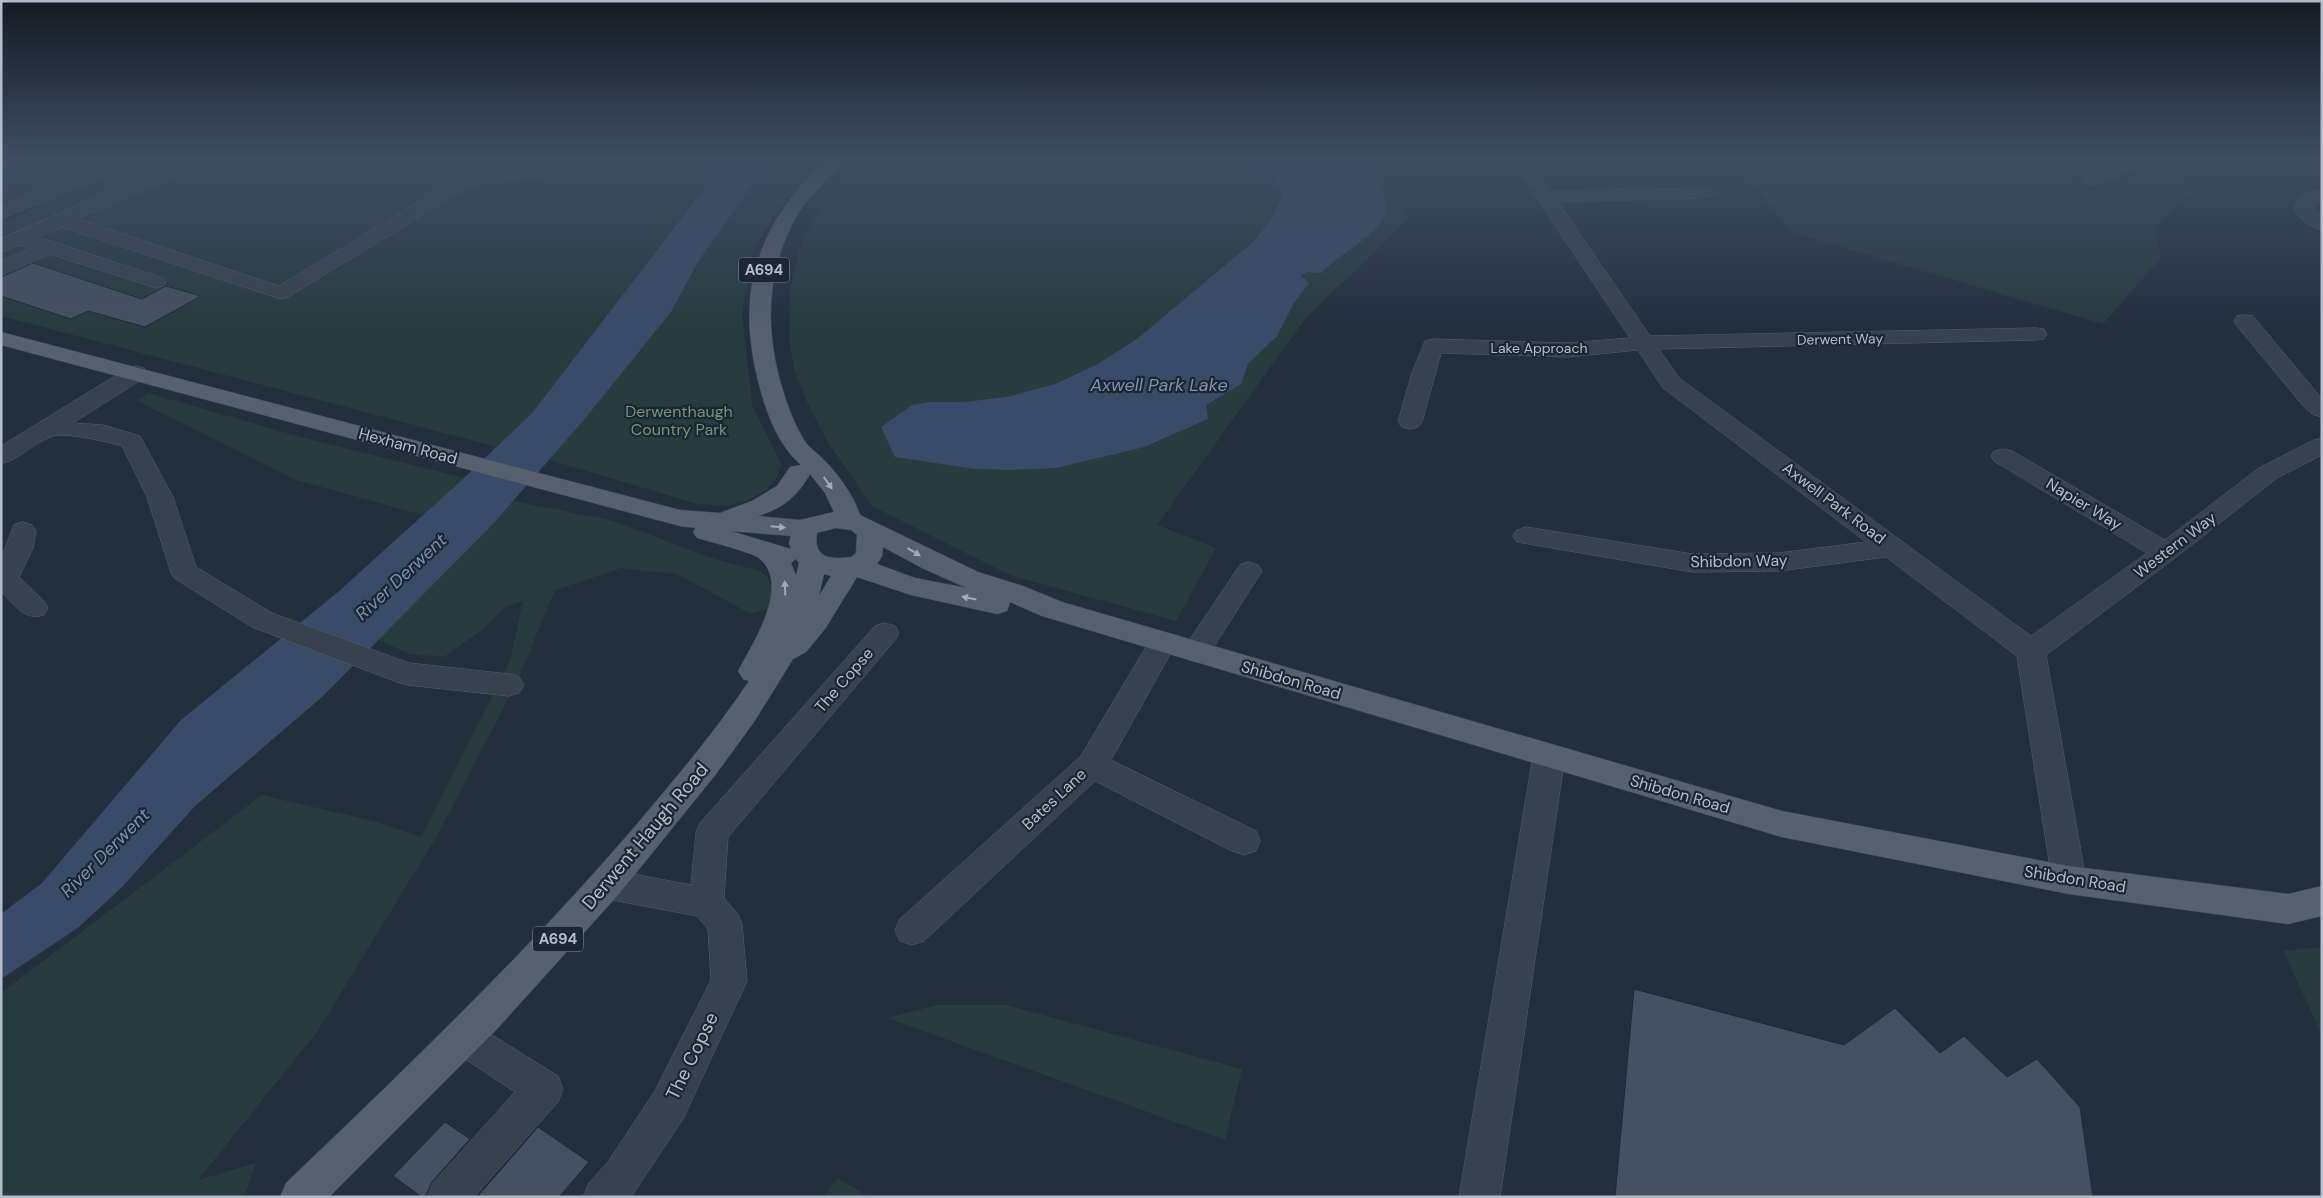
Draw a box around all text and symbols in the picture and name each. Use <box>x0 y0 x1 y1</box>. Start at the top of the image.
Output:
road number: A694 <box>739 258 789 282</box>
street label: Derwent Way <box>1797 329 1884 349</box>
street label: Lake Approach <box>1491 339 1587 357</box>
water label: Axwell Park Lake <box>1089 373 1228 397</box>
park label: Derwenthaugh Country Park <box>625 401 733 440</box>
street label: Hexham Road <box>356 423 460 469</box>
street label: Axwell Park Road <box>1778 457 1890 549</box>
street label: Napier Way <box>2042 473 2126 535</box>
one-way arrow <box>823 476 833 490</box>
street label: Western Way <box>2130 507 2221 583</box>
one-way arrow <box>771 523 787 531</box>
water label: River Derwent <box>350 528 453 626</box>
one-way arrow <box>907 548 922 556</box>
street label: Shibdon Way <box>1690 550 1788 572</box>
one-way arrow <box>781 580 789 596</box>
one-way arrow <box>961 594 977 602</box>
street label: The Copse <box>810 643 878 717</box>
street label: Shibdon Road <box>1239 656 1343 704</box>
street label: Derwent Haugh Road <box>576 757 714 915</box>
street label: Bates Lane <box>1017 764 1091 834</box>
street label: Shibdon Road <box>1628 770 1732 818</box>
water label: River Derwent <box>55 802 156 903</box>
street label: Shibdon Road <box>2023 861 2127 897</box>
road number: A694 <box>533 926 583 952</box>
street label: The Copse <box>660 1008 724 1104</box>

